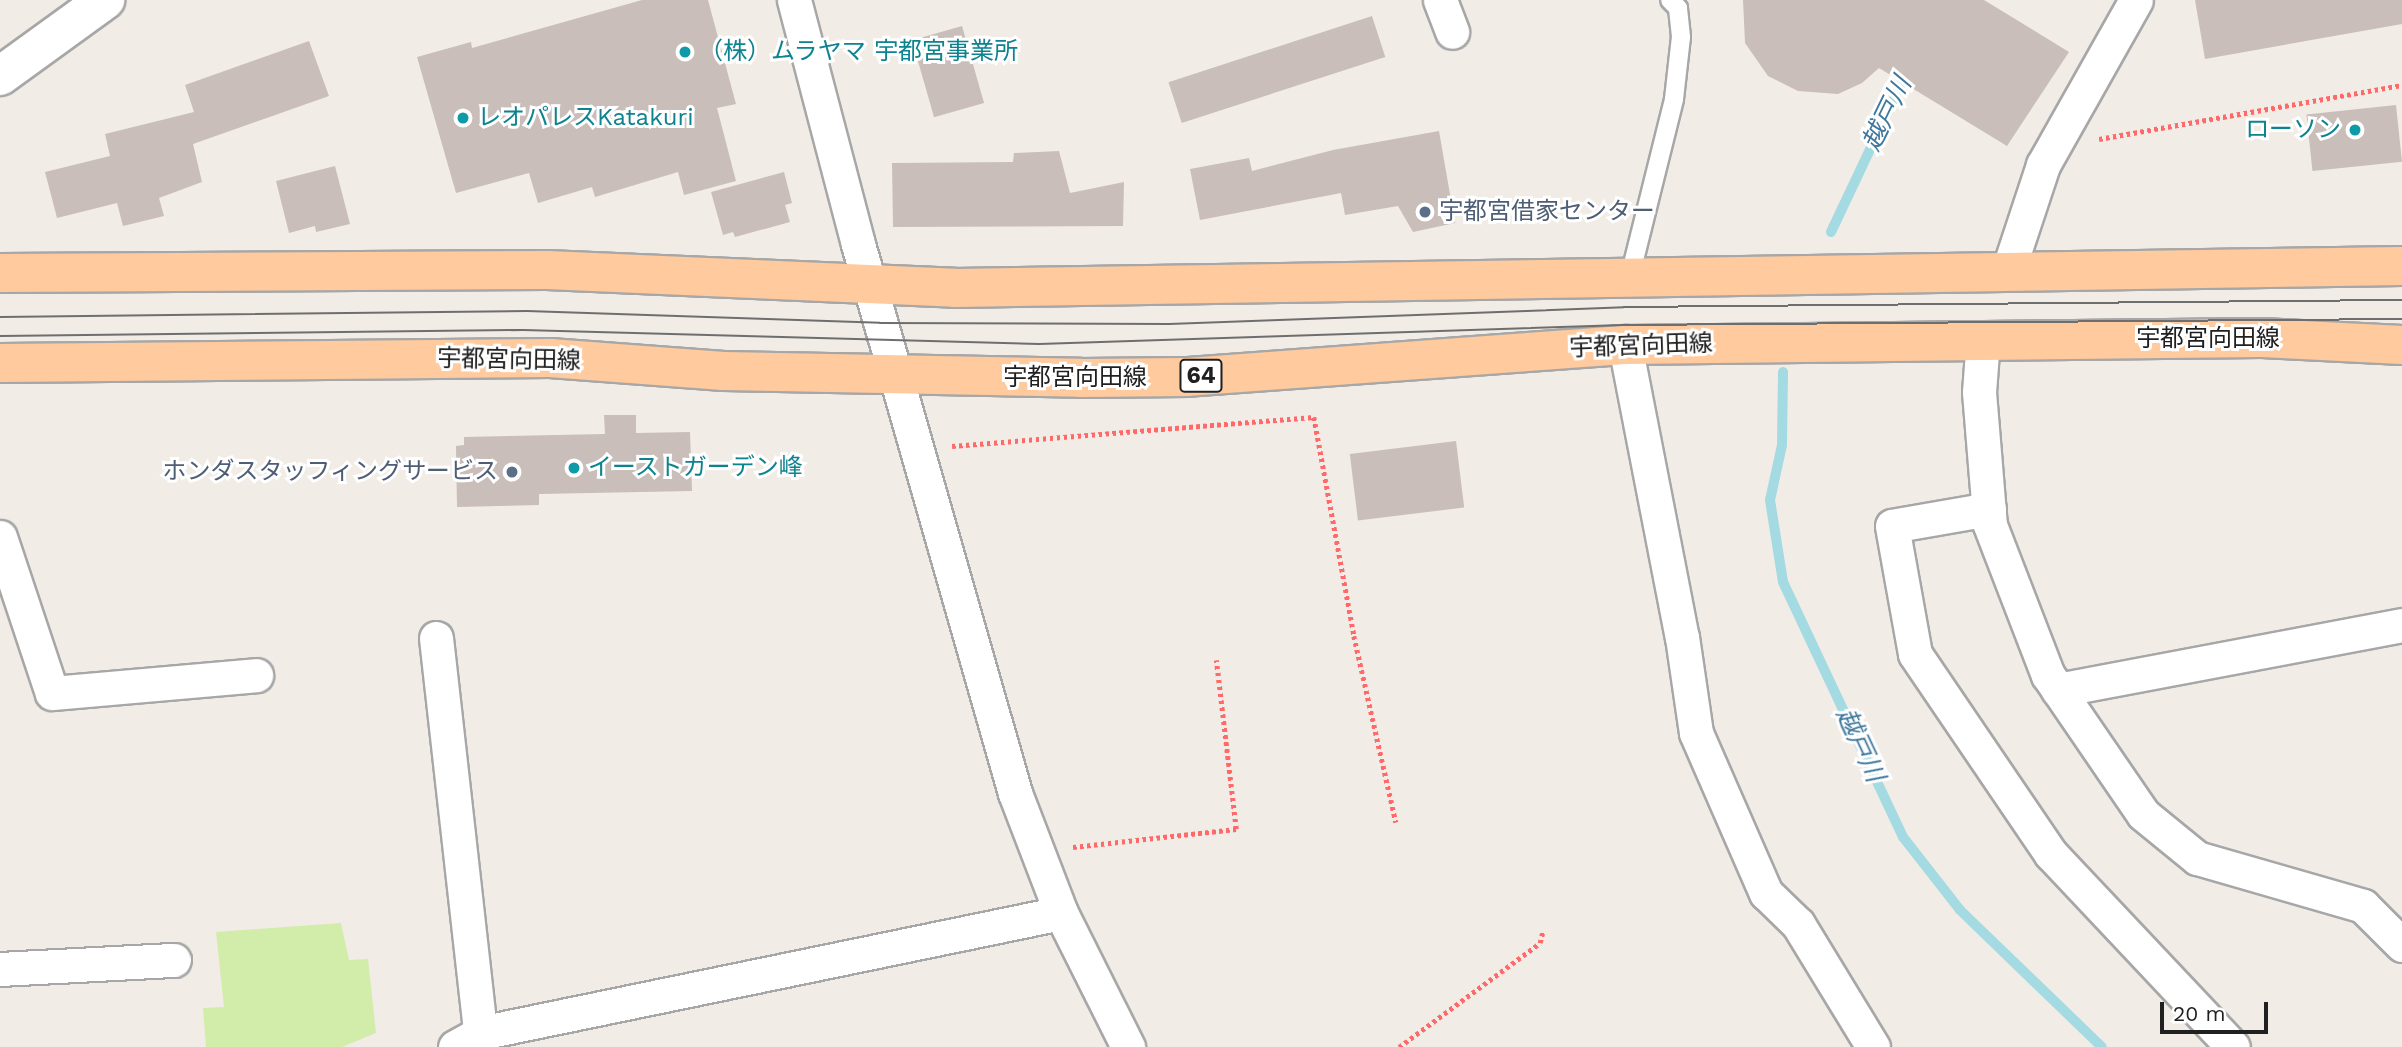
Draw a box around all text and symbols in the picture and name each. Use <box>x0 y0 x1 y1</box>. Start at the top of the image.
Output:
place label: （株）ムラヤマ 宇都宮事業所 <box>699 38 1019 66</box>
marker: （株）ムラヤマ 宇都宮事業所 <box>677 44 693 60</box>
water label: 越戸川 <box>1856 72 1918 156</box>
place label: レオパレスKatakuri <box>477 104 694 132</box>
marker: レオパレスKatakuri <box>455 110 471 126</box>
place label: ローソン <box>2245 116 2341 144</box>
marker: ローソン <box>2347 122 2363 138</box>
place label: 宇都宮借家センター <box>1439 198 1655 226</box>
marker: 宇都宮借家センター <box>1417 204 1433 220</box>
street label: 宇都宮向田線 <box>2136 325 2280 353</box>
street label: 宇都宮向田線 <box>1569 329 1713 363</box>
street label: 宇都宮向田線 <box>437 344 581 376</box>
road number: 64 <box>1178 356 1224 396</box>
street label: 宇都宮向田線 <box>1003 364 1147 392</box>
place label: イーストガーデン峰 <box>588 454 804 482</box>
place label: ホンダスタッフィングサービス <box>162 458 498 486</box>
marker: イーストガーデン峰 <box>566 460 582 476</box>
marker: ホンダスタッフィングサービス <box>504 464 520 480</box>
water label: 越戸川 <box>1829 703 1891 787</box>
scale bar <box>2164 988 2272 1032</box>
text: 20 m <box>2173 1001 2225 1026</box>

